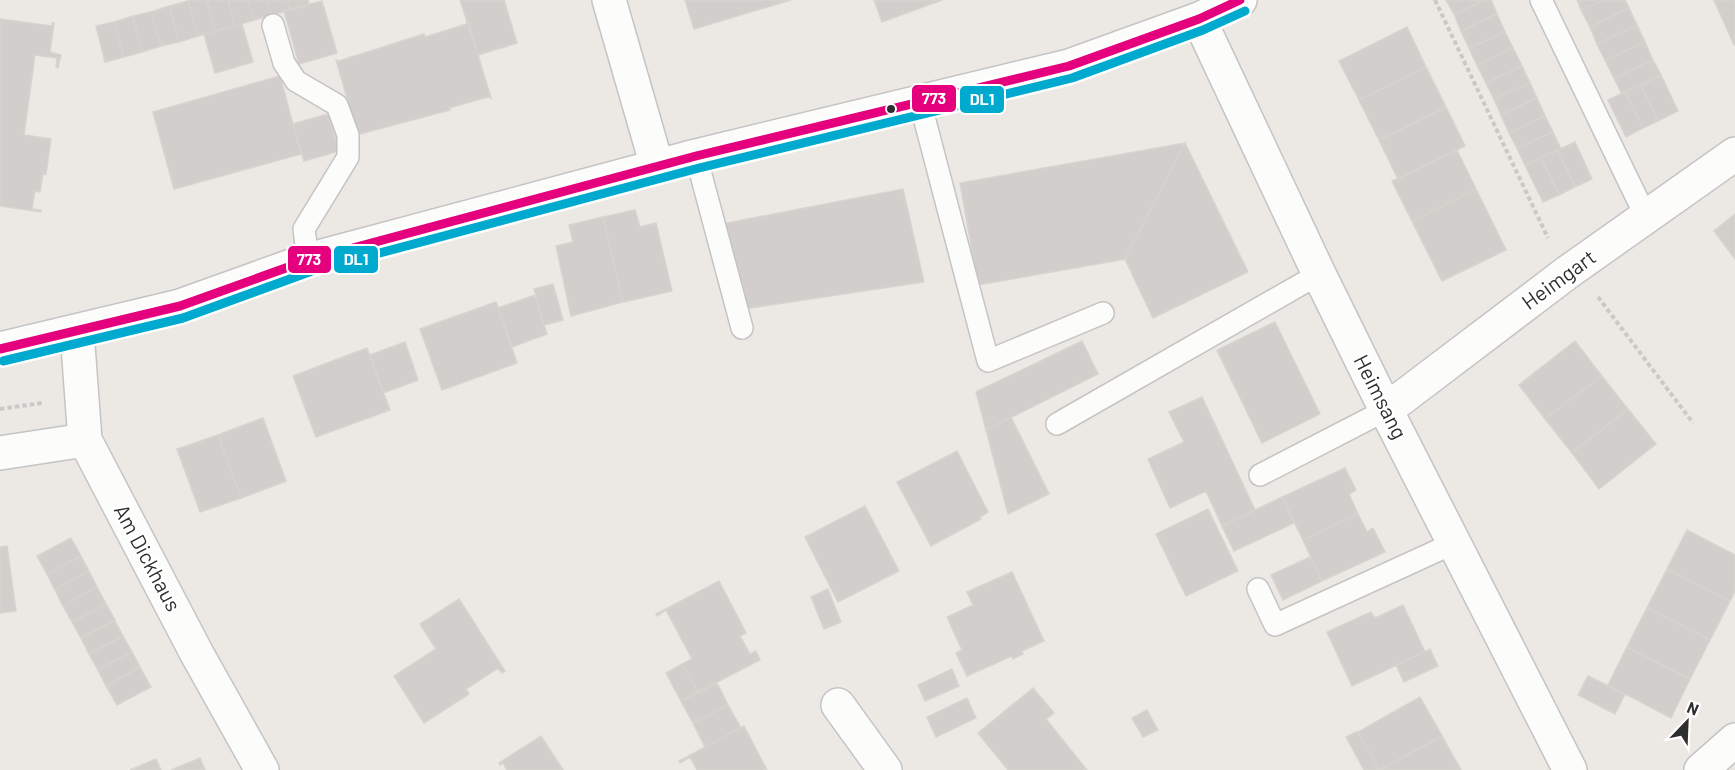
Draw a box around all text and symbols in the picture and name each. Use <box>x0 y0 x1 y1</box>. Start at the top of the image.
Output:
line badge: 773 <box>911 84 957 113</box>
line badge: DL1 <box>959 85 1005 114</box>
text: 773 <box>922 88 946 107</box>
text: DL1 <box>970 89 994 108</box>
unlabelled marker <box>885 103 897 115</box>
street label: Heimgart <box>1516 244 1600 314</box>
line badge: 773 <box>287 245 332 274</box>
line badge: DL1 <box>333 245 379 274</box>
text: 773 <box>297 249 321 268</box>
text: DL1 <box>344 249 368 268</box>
street label: Heimsang <box>1350 350 1413 443</box>
street label: Am Dickhaus <box>110 500 187 615</box>
north arrow <box>1657 692 1717 752</box>
text: N <box>1684 697 1702 719</box>

